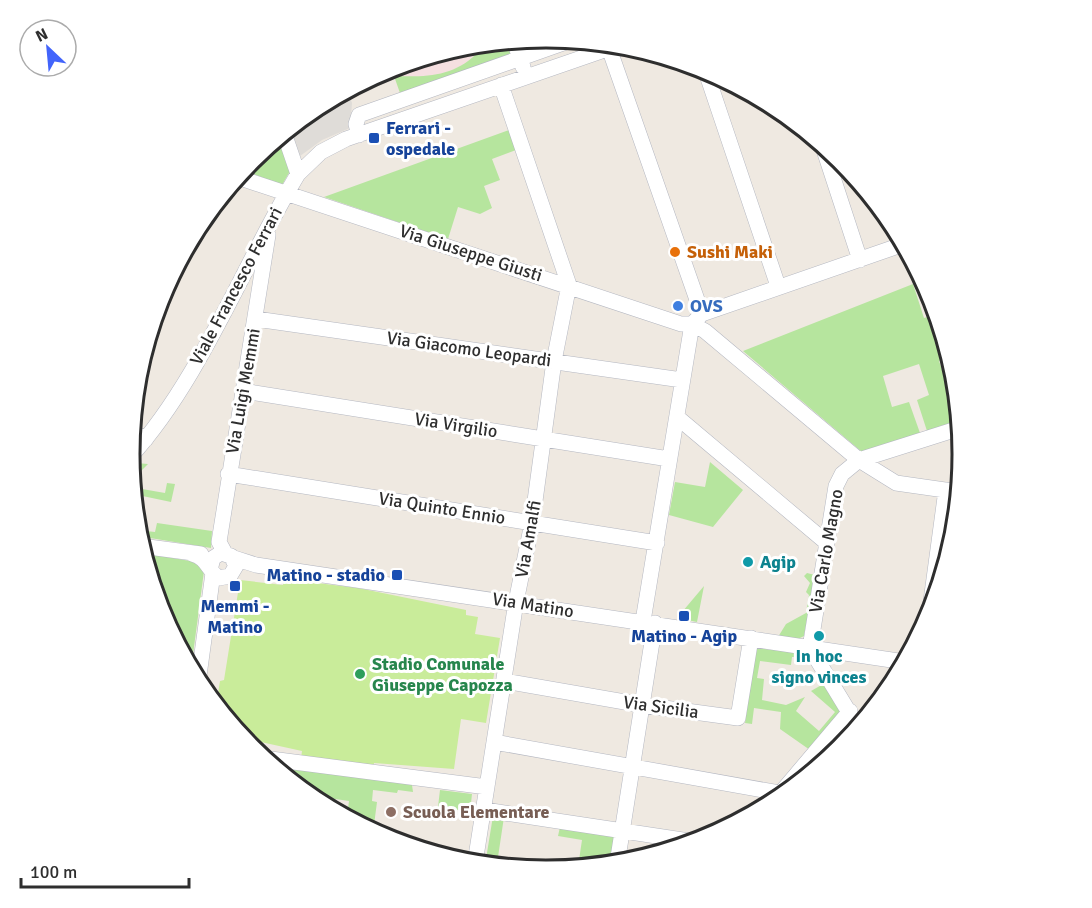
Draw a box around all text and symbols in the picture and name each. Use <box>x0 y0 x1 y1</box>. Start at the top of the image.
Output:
north arrow <box>18 18 78 78</box>
text: N <box>32 24 51 47</box>
place label: Ferrari - ospedale <box>386 117 455 160</box>
marker: Ferrari - ospedale <box>367 131 381 145</box>
street label: Viale Francesco Ferrari <box>185 203 287 369</box>
street label: Via Giuseppe Giusti <box>397 220 545 286</box>
place label: Sushi Maki <box>687 241 773 263</box>
marker: Sushi Maki <box>668 245 682 259</box>
place label: OVS <box>690 295 723 317</box>
marker: OVS <box>671 299 685 313</box>
street label: Via Luigi Memmi <box>221 326 265 456</box>
street label: Via Giacomo Leopardi <box>385 327 553 371</box>
street label: Via Virgilio <box>413 408 499 442</box>
street label: Via Quinto Ennio <box>377 487 507 529</box>
street label: Via Carlo Magno <box>804 487 848 615</box>
street label: Via Amalfi <box>510 498 546 580</box>
place label: Agip <box>760 551 796 573</box>
marker: Agip <box>741 555 755 569</box>
place label: Matino - stadio <box>267 564 385 586</box>
marker: Matino - stadio <box>390 568 404 582</box>
marker: Memmi - Matino <box>228 579 242 593</box>
street label: Via Matino <box>491 588 575 622</box>
place label: Memmi - Matino <box>200 595 270 638</box>
marker: Matino - Agip <box>677 609 691 623</box>
place label: Matino - Agip <box>631 625 737 647</box>
marker: In hoc signo vinces <box>812 629 826 643</box>
place label: In hoc signo vinces <box>771 645 867 688</box>
place label: Stadio Comunale Giuseppe Capozza <box>372 653 513 696</box>
marker: Stadio Comunale Giuseppe Capozza <box>353 667 367 681</box>
street label: Via Sicilia <box>622 691 700 723</box>
place label: Scuola Elementare <box>403 801 550 823</box>
marker: Scuola Elementare <box>384 805 398 819</box>
scale bar <box>21 851 189 889</box>
text: 100 m <box>30 861 77 883</box>

